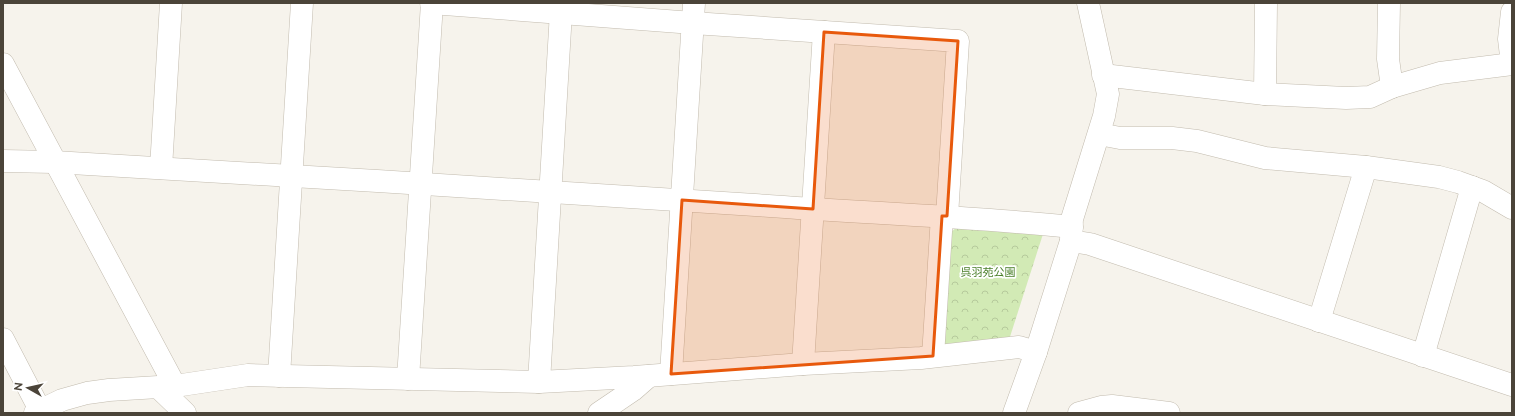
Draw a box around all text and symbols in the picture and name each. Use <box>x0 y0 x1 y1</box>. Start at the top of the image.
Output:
park label: 呉羽苑公園 <box>961 266 1016 279</box>
north arrow <box>8 368 48 408</box>
text: N <box>12 382 26 392</box>

